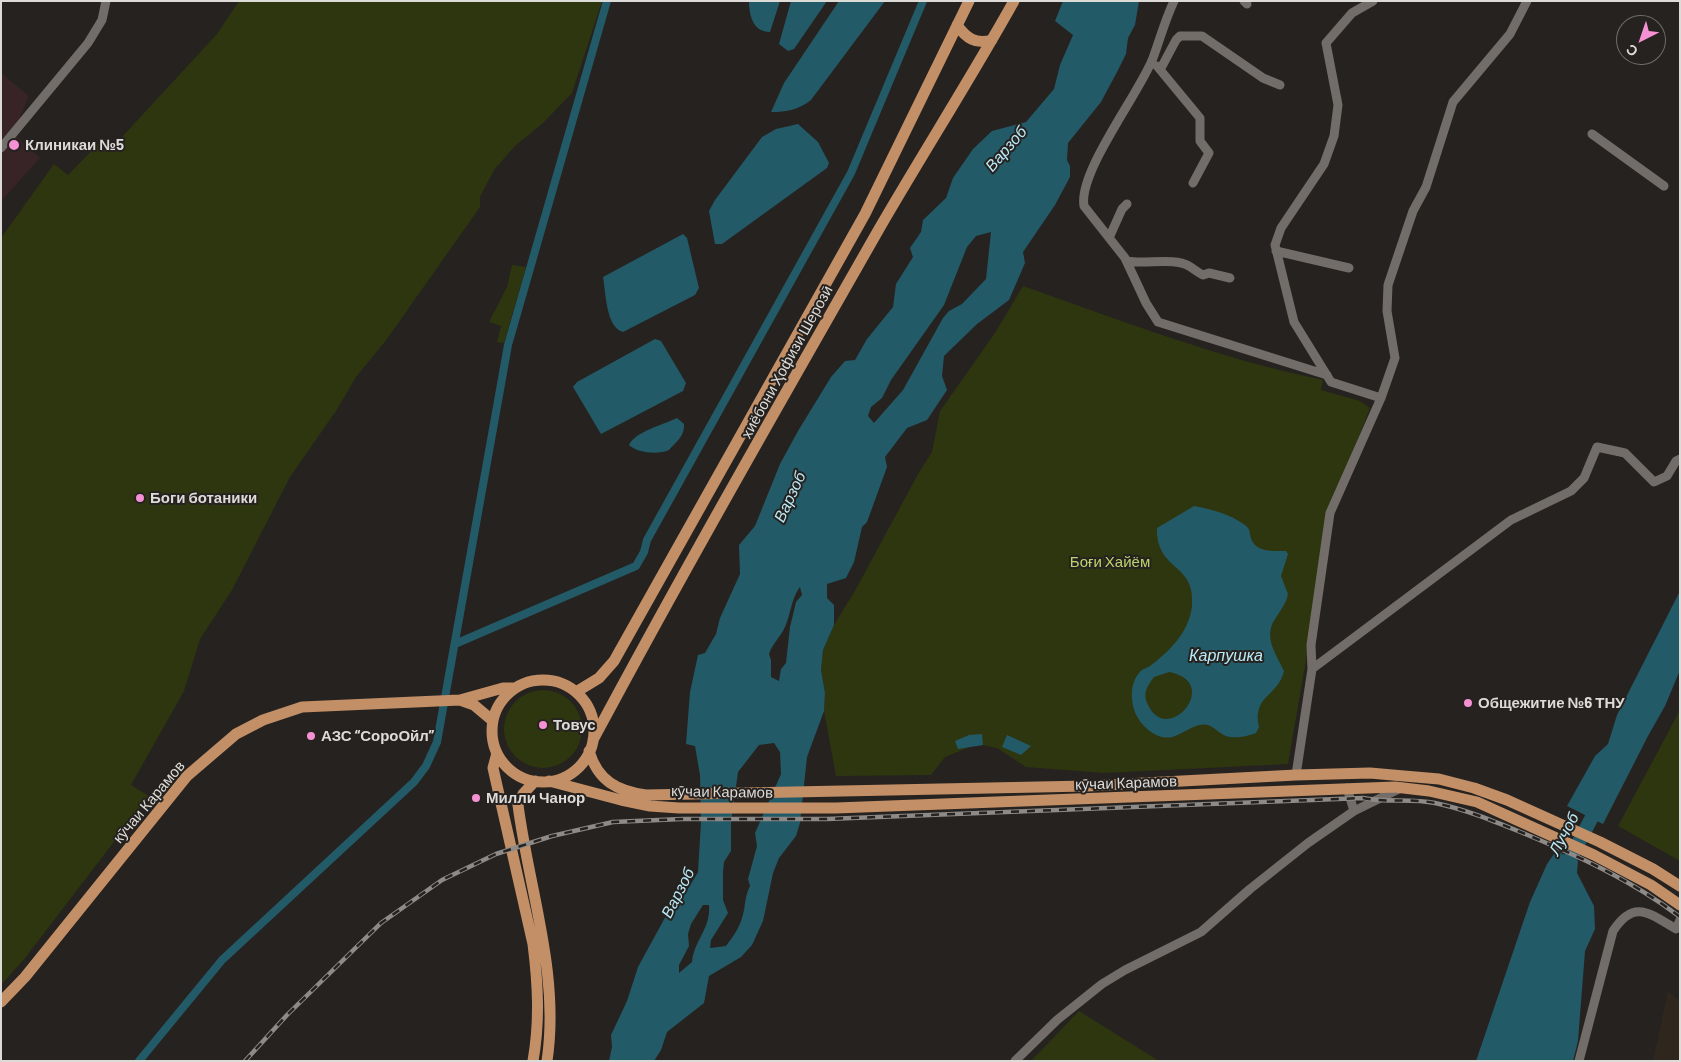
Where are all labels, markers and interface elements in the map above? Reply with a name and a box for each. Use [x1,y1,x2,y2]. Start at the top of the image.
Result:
north arrow [1616,15,1666,65]
text: С [1622,41,1641,61]
water label: Варзоб [981,123,1031,175]
place label: Клиникаи №5 [25,136,124,154]
marker: Клиникаи №5 [7,138,21,152]
street label: хиёбони Ҳофизи Шерозӣ [737,282,837,442]
water label: Варзоб [770,469,810,525]
place label: Боги ботаники [150,489,257,507]
marker: Боги ботаники [134,492,146,504]
park label: Боғи Хайём [1070,553,1150,571]
water label: Карпушка [1189,646,1263,666]
place label: Общежитие №6 ТНУ [1478,694,1625,712]
marker: Общежитие №6 ТНУ [1462,697,1474,709]
place label: Товус [553,716,596,734]
marker: Товус [537,719,549,731]
place label: АЗС “СороОйл” [321,727,434,745]
marker: АЗС “СороОйл” [305,730,317,742]
street label: кӯчаи Карамов [109,757,189,847]
street label: кӯчаи Карамов [1075,772,1177,794]
street label: кӯчаи Карамов [671,782,773,802]
place label: Милли Чанор [486,789,585,807]
marker: Милли Чанор [470,792,482,804]
water label: Лучоб [1545,810,1583,858]
water label: Варзоб [657,865,699,921]

